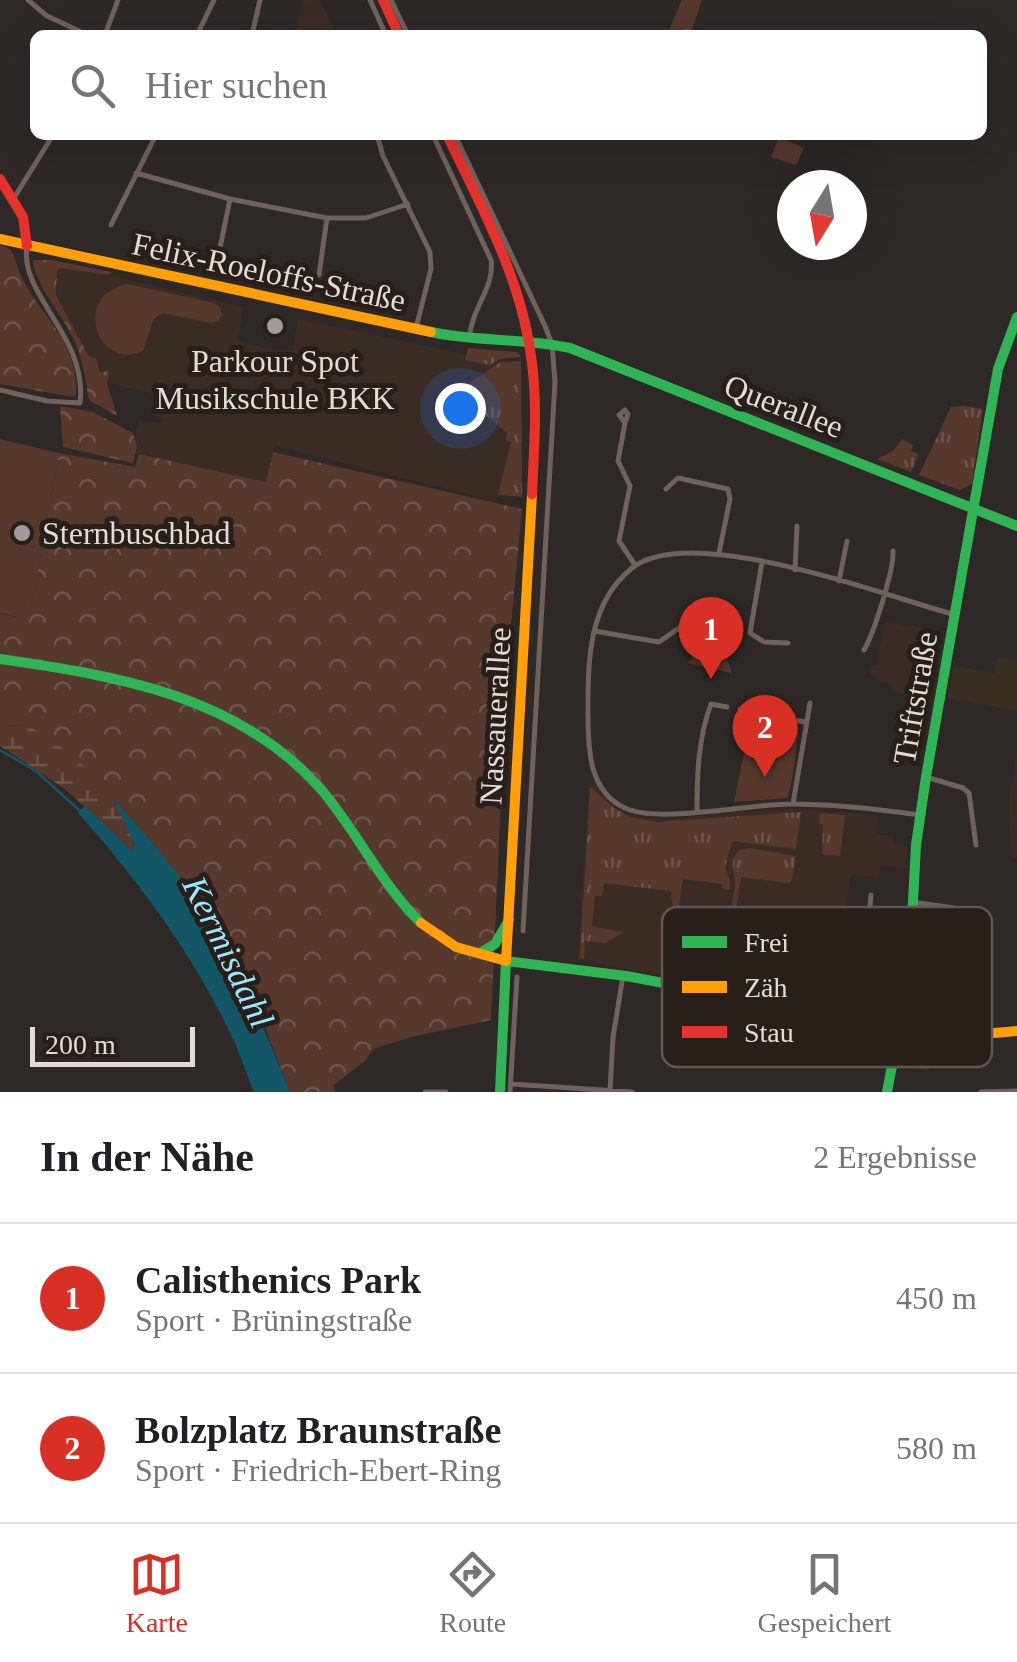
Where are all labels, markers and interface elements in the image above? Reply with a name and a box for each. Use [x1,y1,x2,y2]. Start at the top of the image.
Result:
search box [30,30,987,140]
icon: search [65,58,120,113]
text: Hier suchen [145,64,328,106]
north arrow [777,170,867,260]
street label: Felix-Roeloffs-Straße [129,225,409,319]
marker: Parkour Spot Musikschule BKK [264,315,286,337]
place label: Parkour Spot Musikschule BKK [155,343,395,416]
street label: Querallee [719,367,849,445]
your location [435,383,486,434]
place label: Sternbuschbad [42,515,230,551]
marker: Sternbuschbad [11,522,33,544]
pin: 1 [678,596,744,679]
street label: Nassauerallee [472,626,518,806]
street label: Triftstraße [886,629,944,767]
pin: 2 [732,694,798,777]
water label: Kermisdahl [174,869,281,1034]
legend [662,907,992,1067]
text: Frei [744,927,789,958]
text: Zäh [744,972,788,1003]
text: Stau [744,1017,794,1048]
scale bar [30,1022,195,1066]
text: 200 m [45,1029,116,1060]
text: In der Nähe [40,1134,254,1180]
text: 2 Ergebnisse [813,1139,977,1175]
text: Calisthenics Park [135,1259,421,1301]
text: 1 [65,1280,81,1316]
text: 450 m [896,1280,977,1316]
text: Sport · Brüningstraße [135,1302,412,1338]
text: Bolzplatz Braunstraße [135,1409,501,1451]
text: 2 [65,1430,81,1466]
text: 580 m [896,1430,977,1466]
text: Sport · Friedrich-Ebert-Ring [135,1452,501,1488]
tab: Karte [126,1547,188,1639]
tab: Route [439,1547,506,1639]
tab: Gespeichert [758,1547,891,1639]

